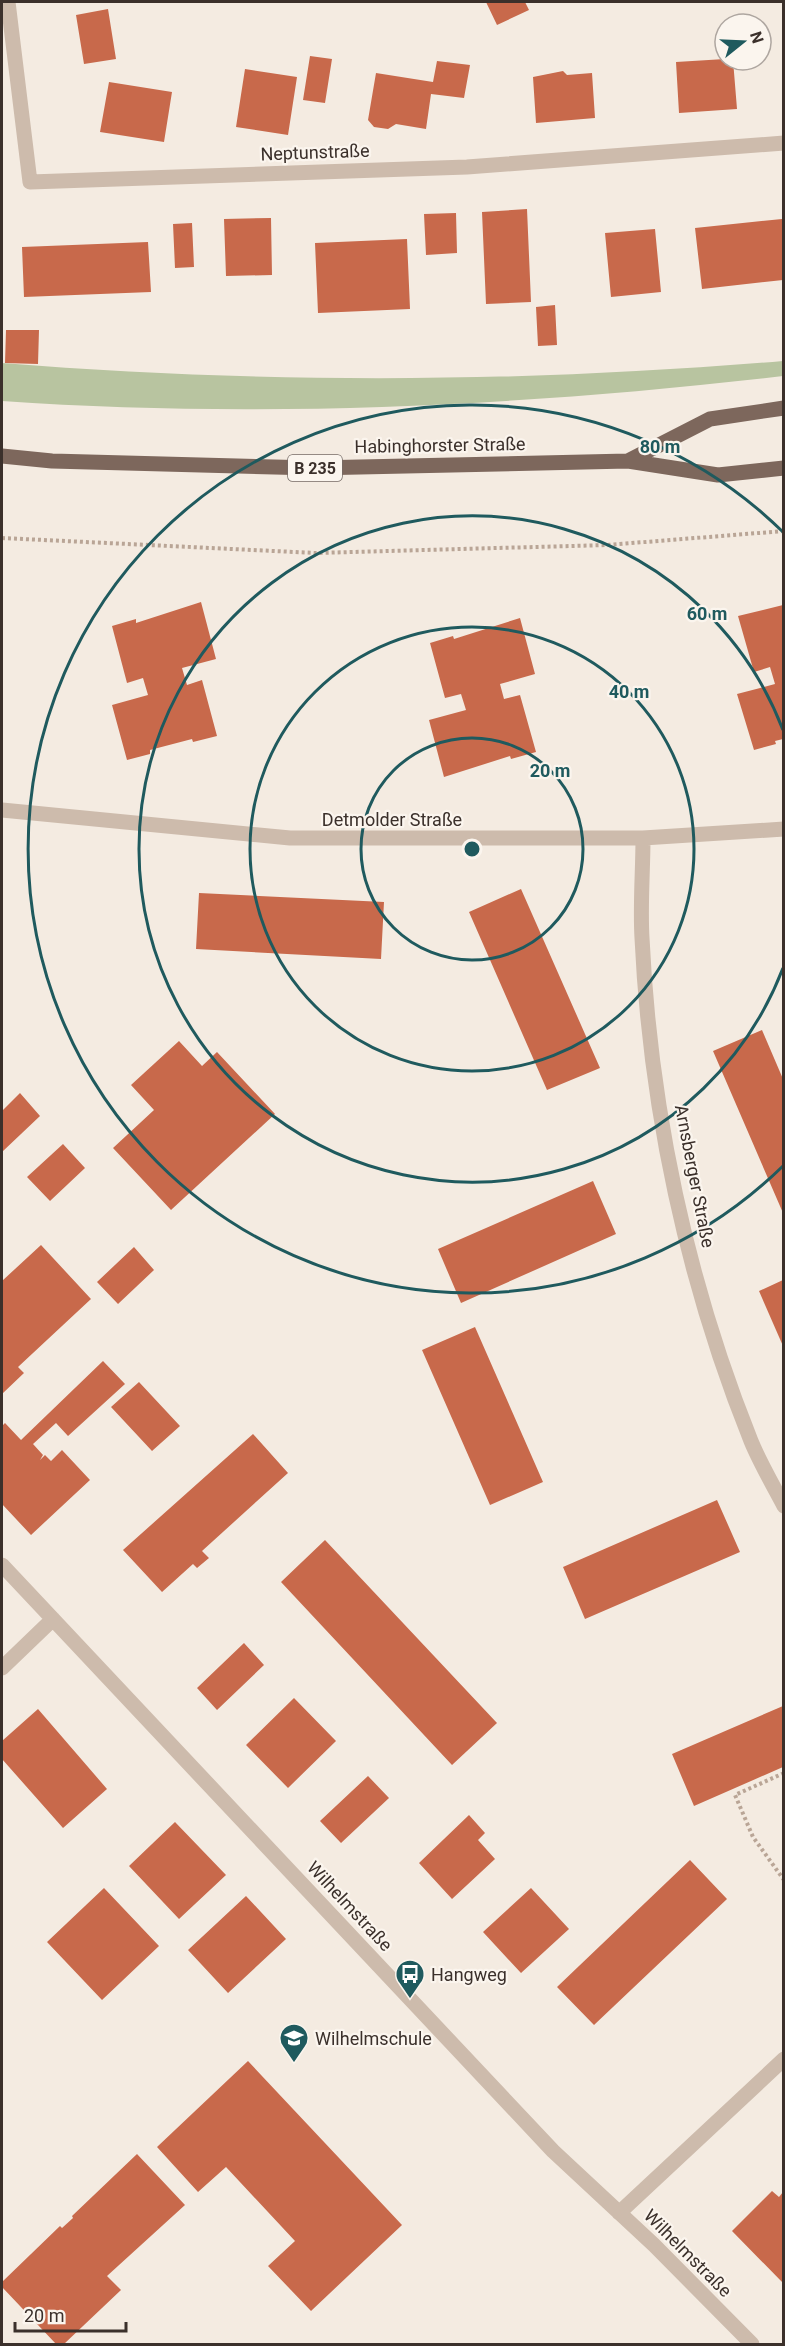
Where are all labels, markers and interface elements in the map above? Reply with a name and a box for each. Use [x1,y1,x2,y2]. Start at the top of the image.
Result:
north arrow [713,12,773,72]
text: N [746,29,768,46]
street label: Neptunstraße [260,140,370,164]
street label: Habinghorster Straße [354,433,526,457]
text: 80 m [640,436,680,457]
road number: B 235 [288,455,342,481]
text: 60 m [687,603,727,624]
text: 40 m [609,681,649,702]
text: 20 m [530,760,570,781]
street label: Detmolder Straße [322,809,462,830]
centre of rings [462,839,482,859]
street label: Arnsberger Straße [671,1103,719,1249]
street label: Wilhelmstraße [303,1857,397,1955]
bus stop icon: Hangweg [394,1958,426,2000]
place label: Hangweg [431,1964,507,1985]
school or university icon: Wilhelmschule [278,2022,310,2064]
place label: Wilhelmschule [315,2028,432,2049]
street label: Wilhelmstraße [640,2205,736,2301]
scale bar [15,2295,126,2333]
text: 20 m [24,2305,64,2326]

